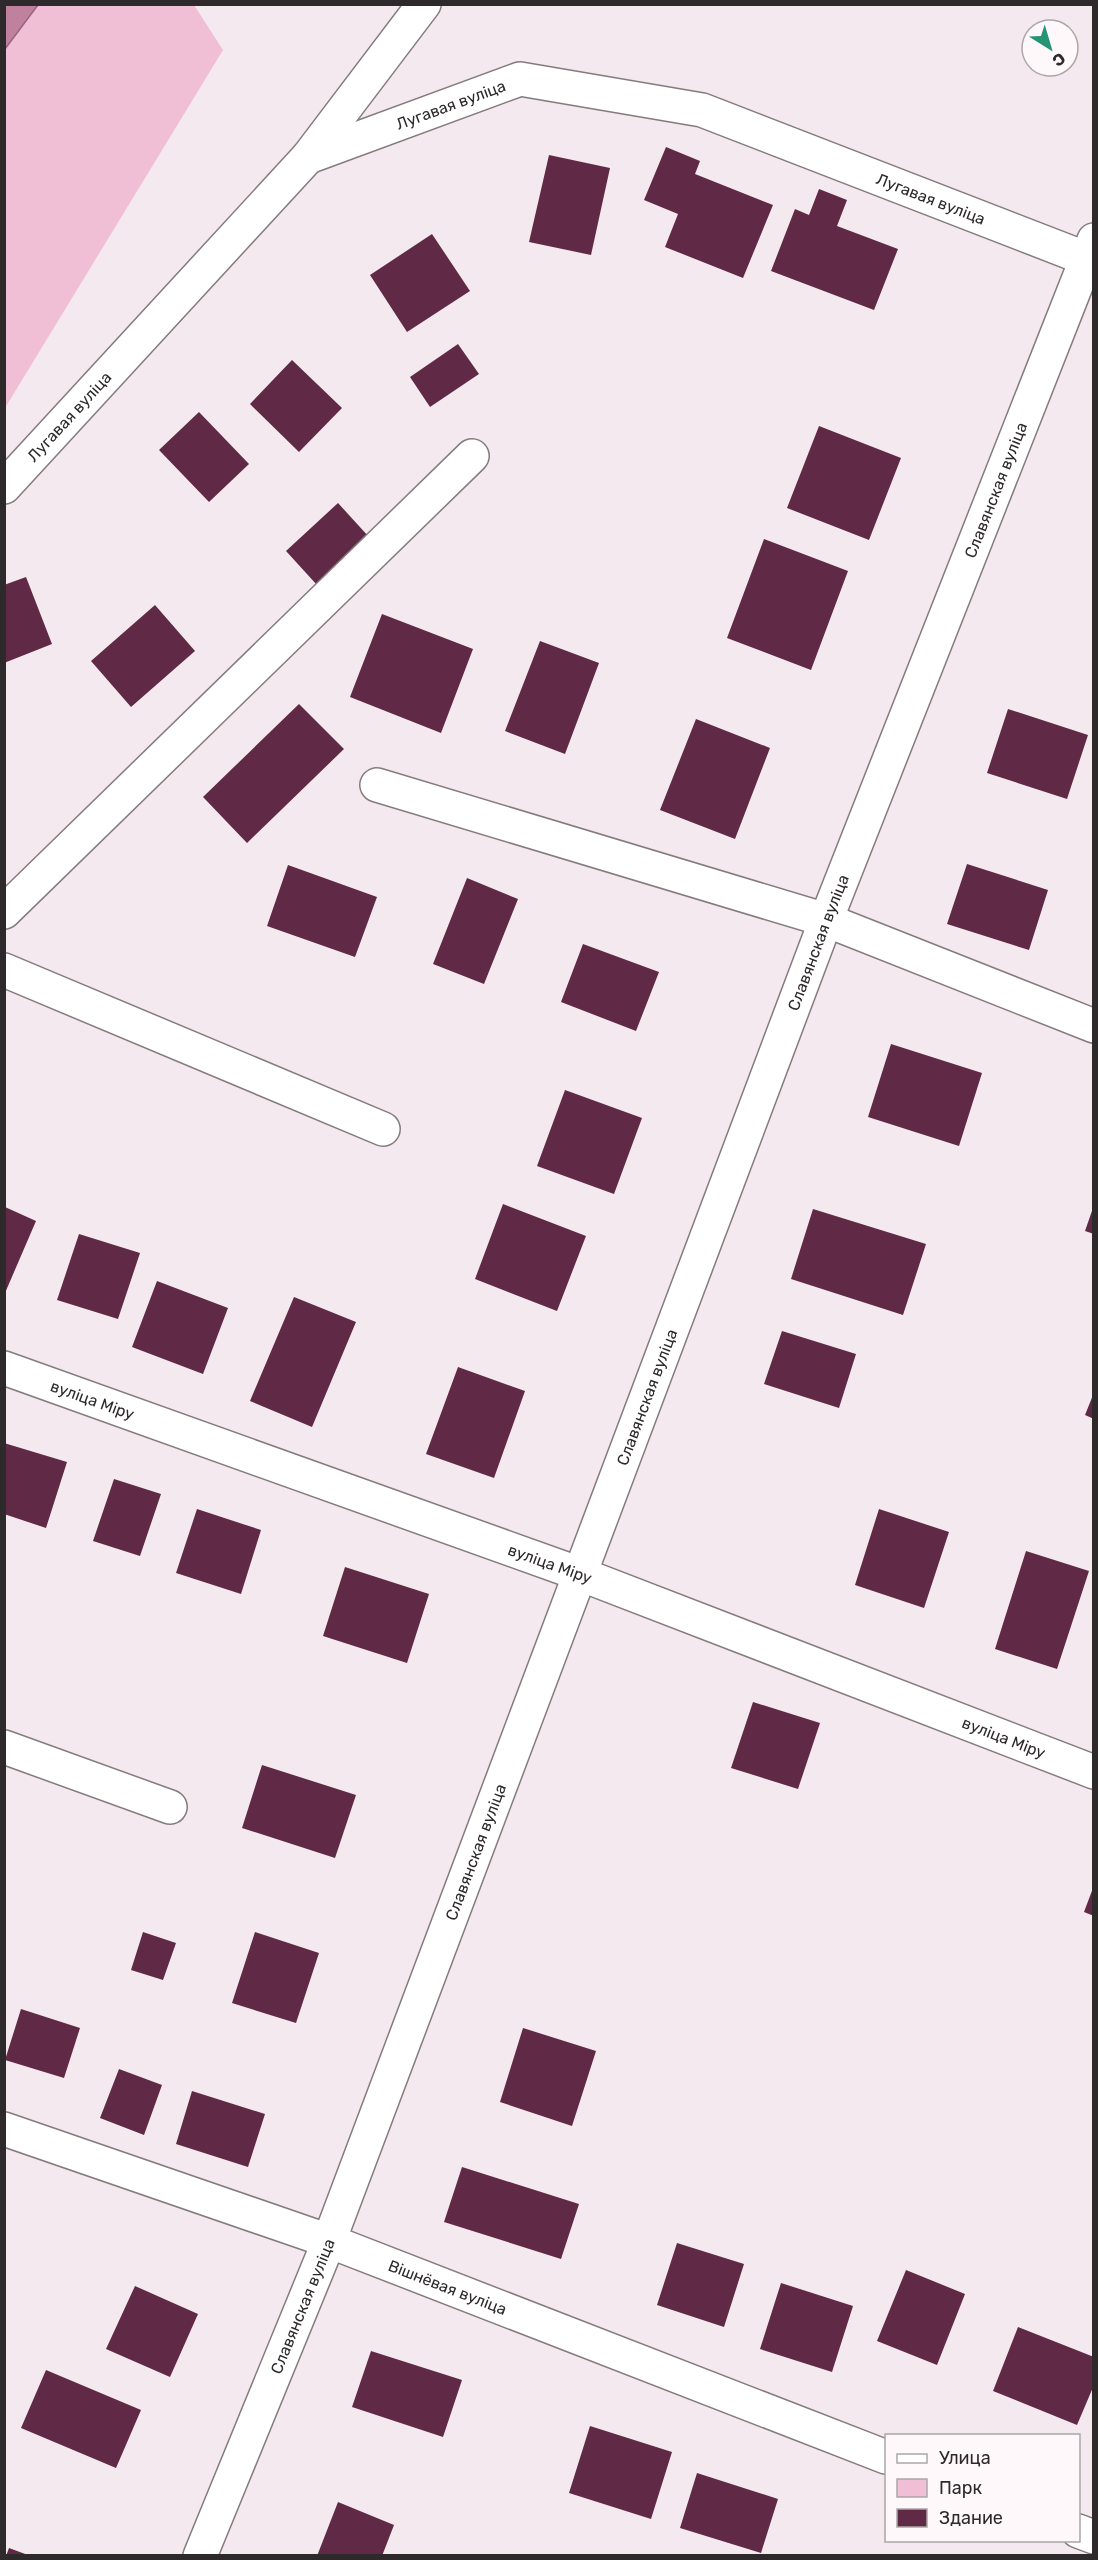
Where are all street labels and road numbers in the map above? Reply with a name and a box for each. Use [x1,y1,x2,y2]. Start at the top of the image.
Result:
street label: Лугавая вуліца [393,76,508,134]
street label: Лугавая вуліца [874,169,988,229]
street label: Лугавая вуліца [23,368,116,466]
street label: Славянская вуліца [961,420,1031,561]
street label: Славянская вуліца [784,872,853,1013]
street label: Славянская вуліца [613,1326,681,1468]
street label: вуліца Міру [48,1376,137,1424]
street label: вуліца Міру [505,1540,595,1588]
street label: вуліца Міру [959,1713,1048,1762]
street label: Славянская вуліца [442,1781,510,1923]
street label: Славянская вуліца [267,2236,339,2377]
street label: Вішнёвая вуліца [385,2256,509,2319]

